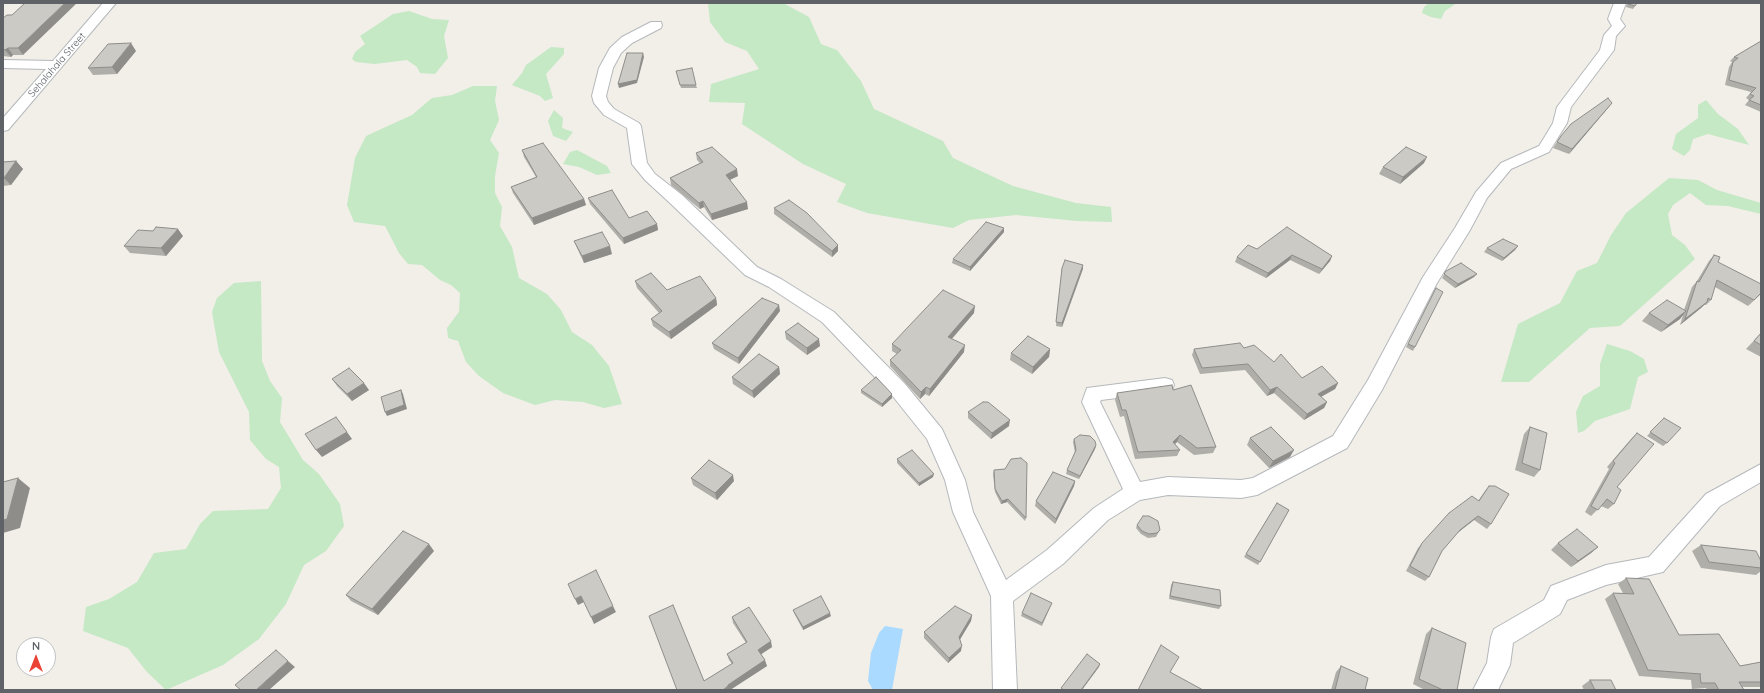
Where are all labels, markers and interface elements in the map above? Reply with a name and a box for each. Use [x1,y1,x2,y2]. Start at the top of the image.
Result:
street label: Sehalahala Street [26,30,88,100]
north arrow [16,637,56,677]
text: N [32,639,40,653]

